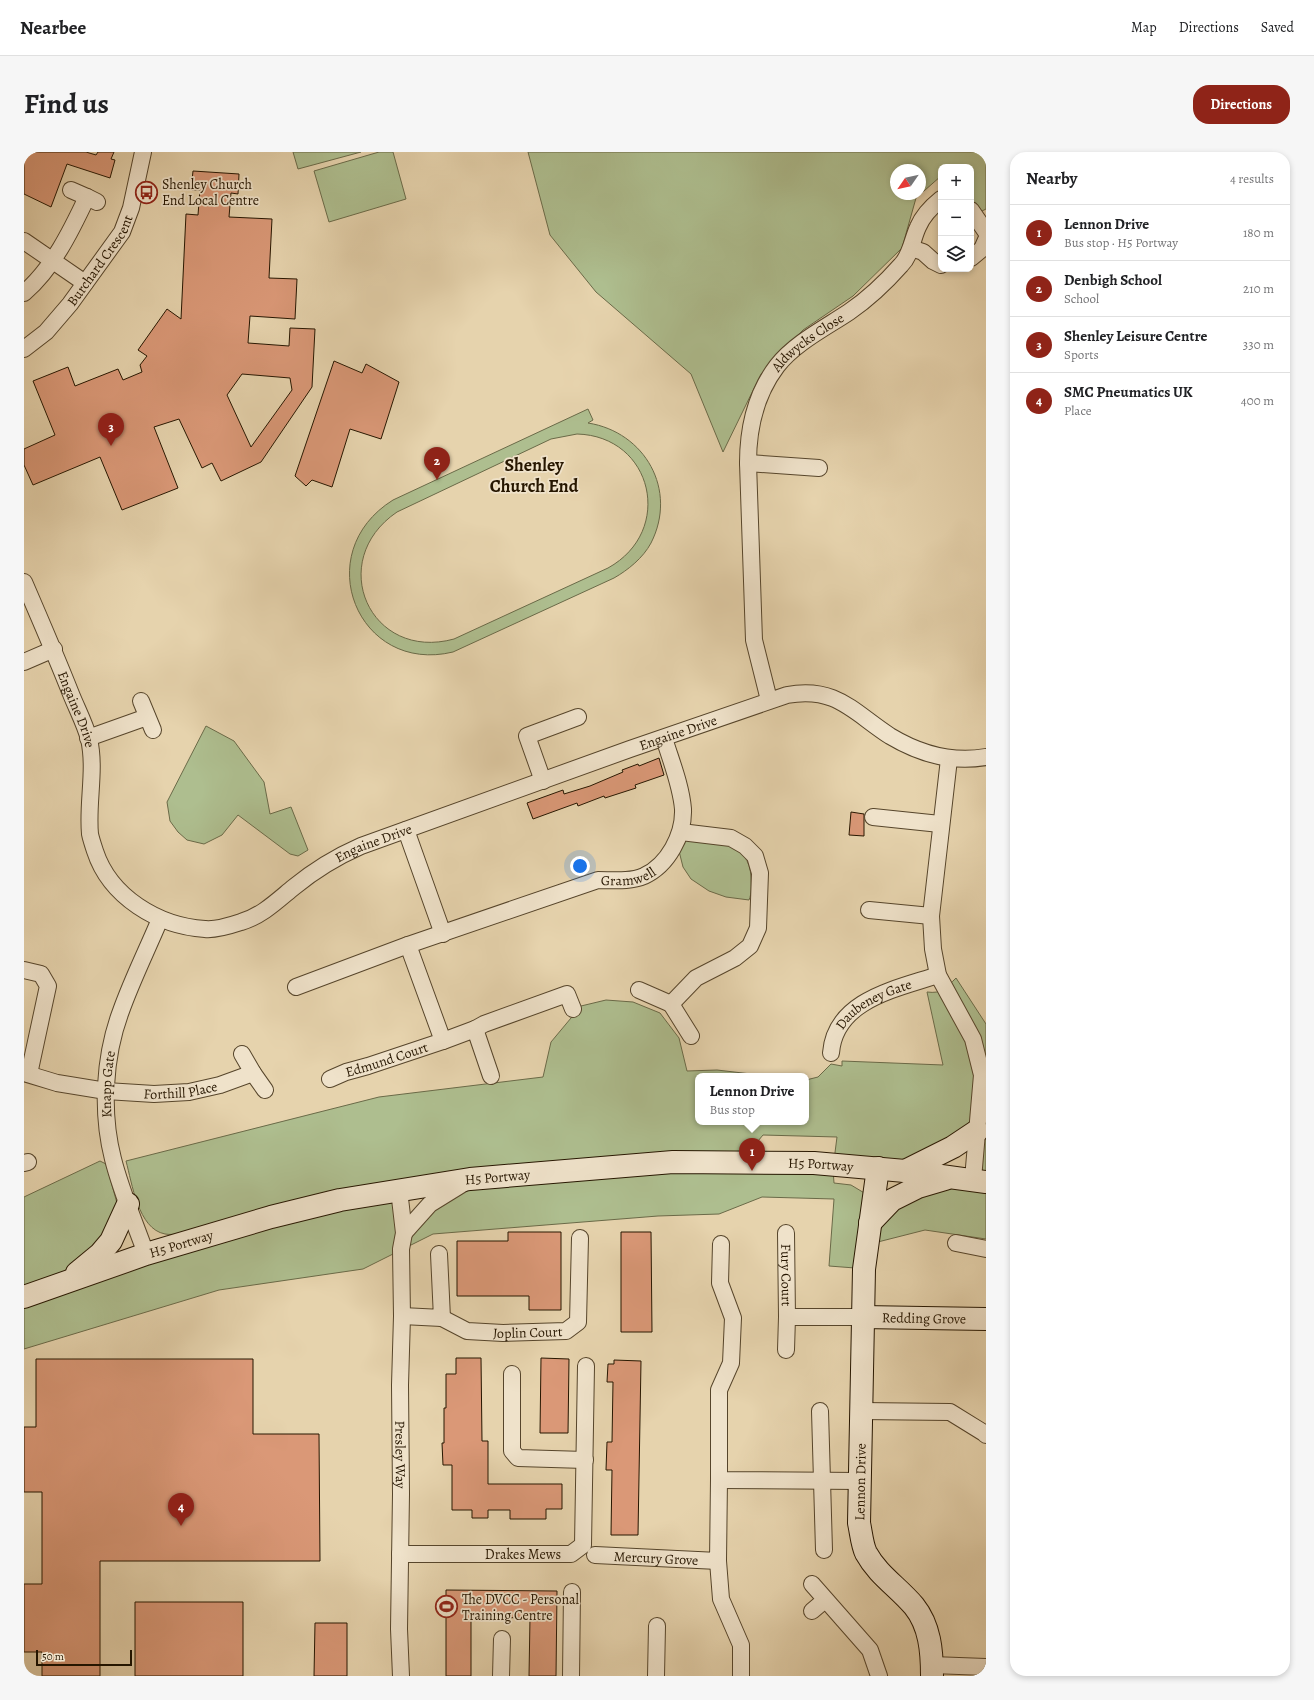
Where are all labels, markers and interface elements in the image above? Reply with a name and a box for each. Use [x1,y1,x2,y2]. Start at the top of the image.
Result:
text: Nearbee [20,15,86,41]
text: Map [1131,18,1157,37]
text: Directions [1179,18,1239,37]
text: Saved [1261,18,1294,37]
text: Find us [24,85,109,123]
button: Directions [1193,85,1290,124]
north arrow [890,164,926,200]
map controls [938,164,974,272]
button: + [938,164,974,200]
text: Nearby [1026,167,1077,190]
text: 4 results [1230,170,1274,187]
place label: Shenley Church End Local Centre [162,175,259,210]
bus stop icon: Shenley Church End Local Centre [134,179,160,205]
button: − [938,200,974,236]
street label: Burchard Crescent [63,212,138,310]
text: Lennon Drive [1064,214,1149,234]
text: 1 [1037,224,1041,241]
text: 180 m [1243,224,1274,241]
text: Bus stop · H5 Portway [1064,234,1178,251]
button: layers [938,236,974,272]
text: Denbigh School [1064,270,1162,290]
text: 2 [1036,280,1042,297]
text: 210 m [1243,280,1274,297]
text: School [1064,290,1099,307]
street label: Aldwycks Close [766,309,848,377]
text: Shenley Leisure Centre [1064,326,1207,346]
text: 3 [1036,336,1042,353]
text: 330 m [1243,336,1274,353]
text: Sports [1064,346,1099,363]
text: SMC Pneumatics UK [1064,382,1193,402]
text: 4 [1036,392,1042,409]
text: 400 m [1241,392,1274,409]
text: Place [1064,402,1092,419]
pin: 3 [98,413,124,446]
pin: 2 [424,447,450,480]
district label: Shenley Church End [490,453,579,498]
street label: Engaine Drive [53,668,99,749]
street label: Engaine Drive [637,711,720,755]
street label: Engaine Drive [332,819,414,867]
your location [570,856,590,876]
street label: Gramwell [601,862,660,890]
street label: Daubeney Gate [831,975,914,1033]
street label: Edmund Court [343,1038,431,1082]
street label: Knapp Gate [97,1049,120,1118]
popup [695,1073,809,1125]
street label: Forthill Place [143,1077,219,1104]
text: Lennon Drive [709,1081,795,1101]
text: Bus stop [709,1101,755,1118]
pin: 1 [739,1138,765,1171]
street label: H5 Portway [788,1154,855,1176]
street label: H5 Portway [464,1165,532,1189]
street label: H5 Portway [147,1225,216,1263]
street label: Fury Court [776,1244,796,1307]
street label: Redding Grove [882,1308,966,1329]
street label: Joplin Court [493,1322,563,1343]
street label: Presley Way [390,1420,410,1489]
street label: Lennon Drive [850,1443,871,1521]
pin: 4 [168,1493,194,1526]
street label: Drakes Mews [485,1545,561,1564]
street label: Mercury Grove [613,1547,699,1570]
place label: The DVCC - Personal Training Centre [462,1590,580,1625]
sports icon: The DVCC - Personal Training Centre [433,1594,459,1620]
scale bar [36,1648,132,1667]
text: 50 m [42,1649,64,1664]

